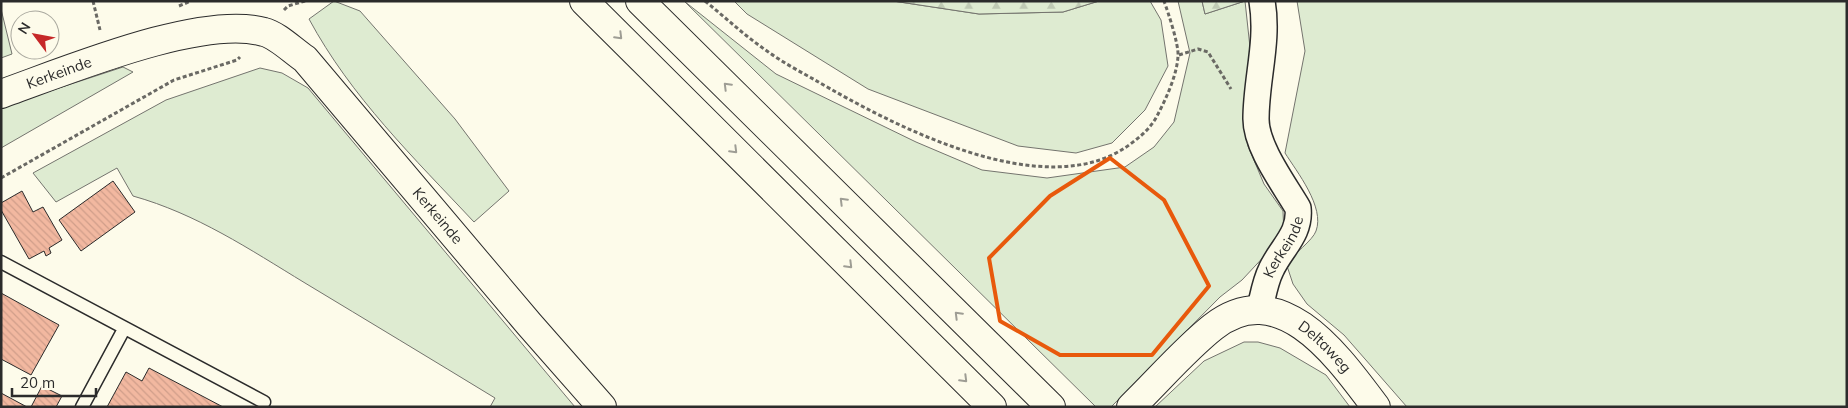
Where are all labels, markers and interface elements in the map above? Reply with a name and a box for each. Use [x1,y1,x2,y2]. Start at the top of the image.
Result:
north arrow [10,10,60,60]
text: N [14,19,34,37]
one-way arrow [613,30,622,39]
street label: Kerkeinde [24,52,94,93]
one-way arrow [724,83,733,92]
one-way arrow [728,144,737,153]
street label: Kerkeinde [409,183,467,248]
one-way arrow [840,198,849,207]
street label: Kerkeinde [1259,215,1307,281]
one-way arrow [843,259,852,268]
one-way arrow [955,312,964,321]
street label: Deltaweg [1295,316,1356,377]
scale bar [12,366,96,398]
text: 20 m [20,373,55,392]
one-way arrow [959,374,968,383]

